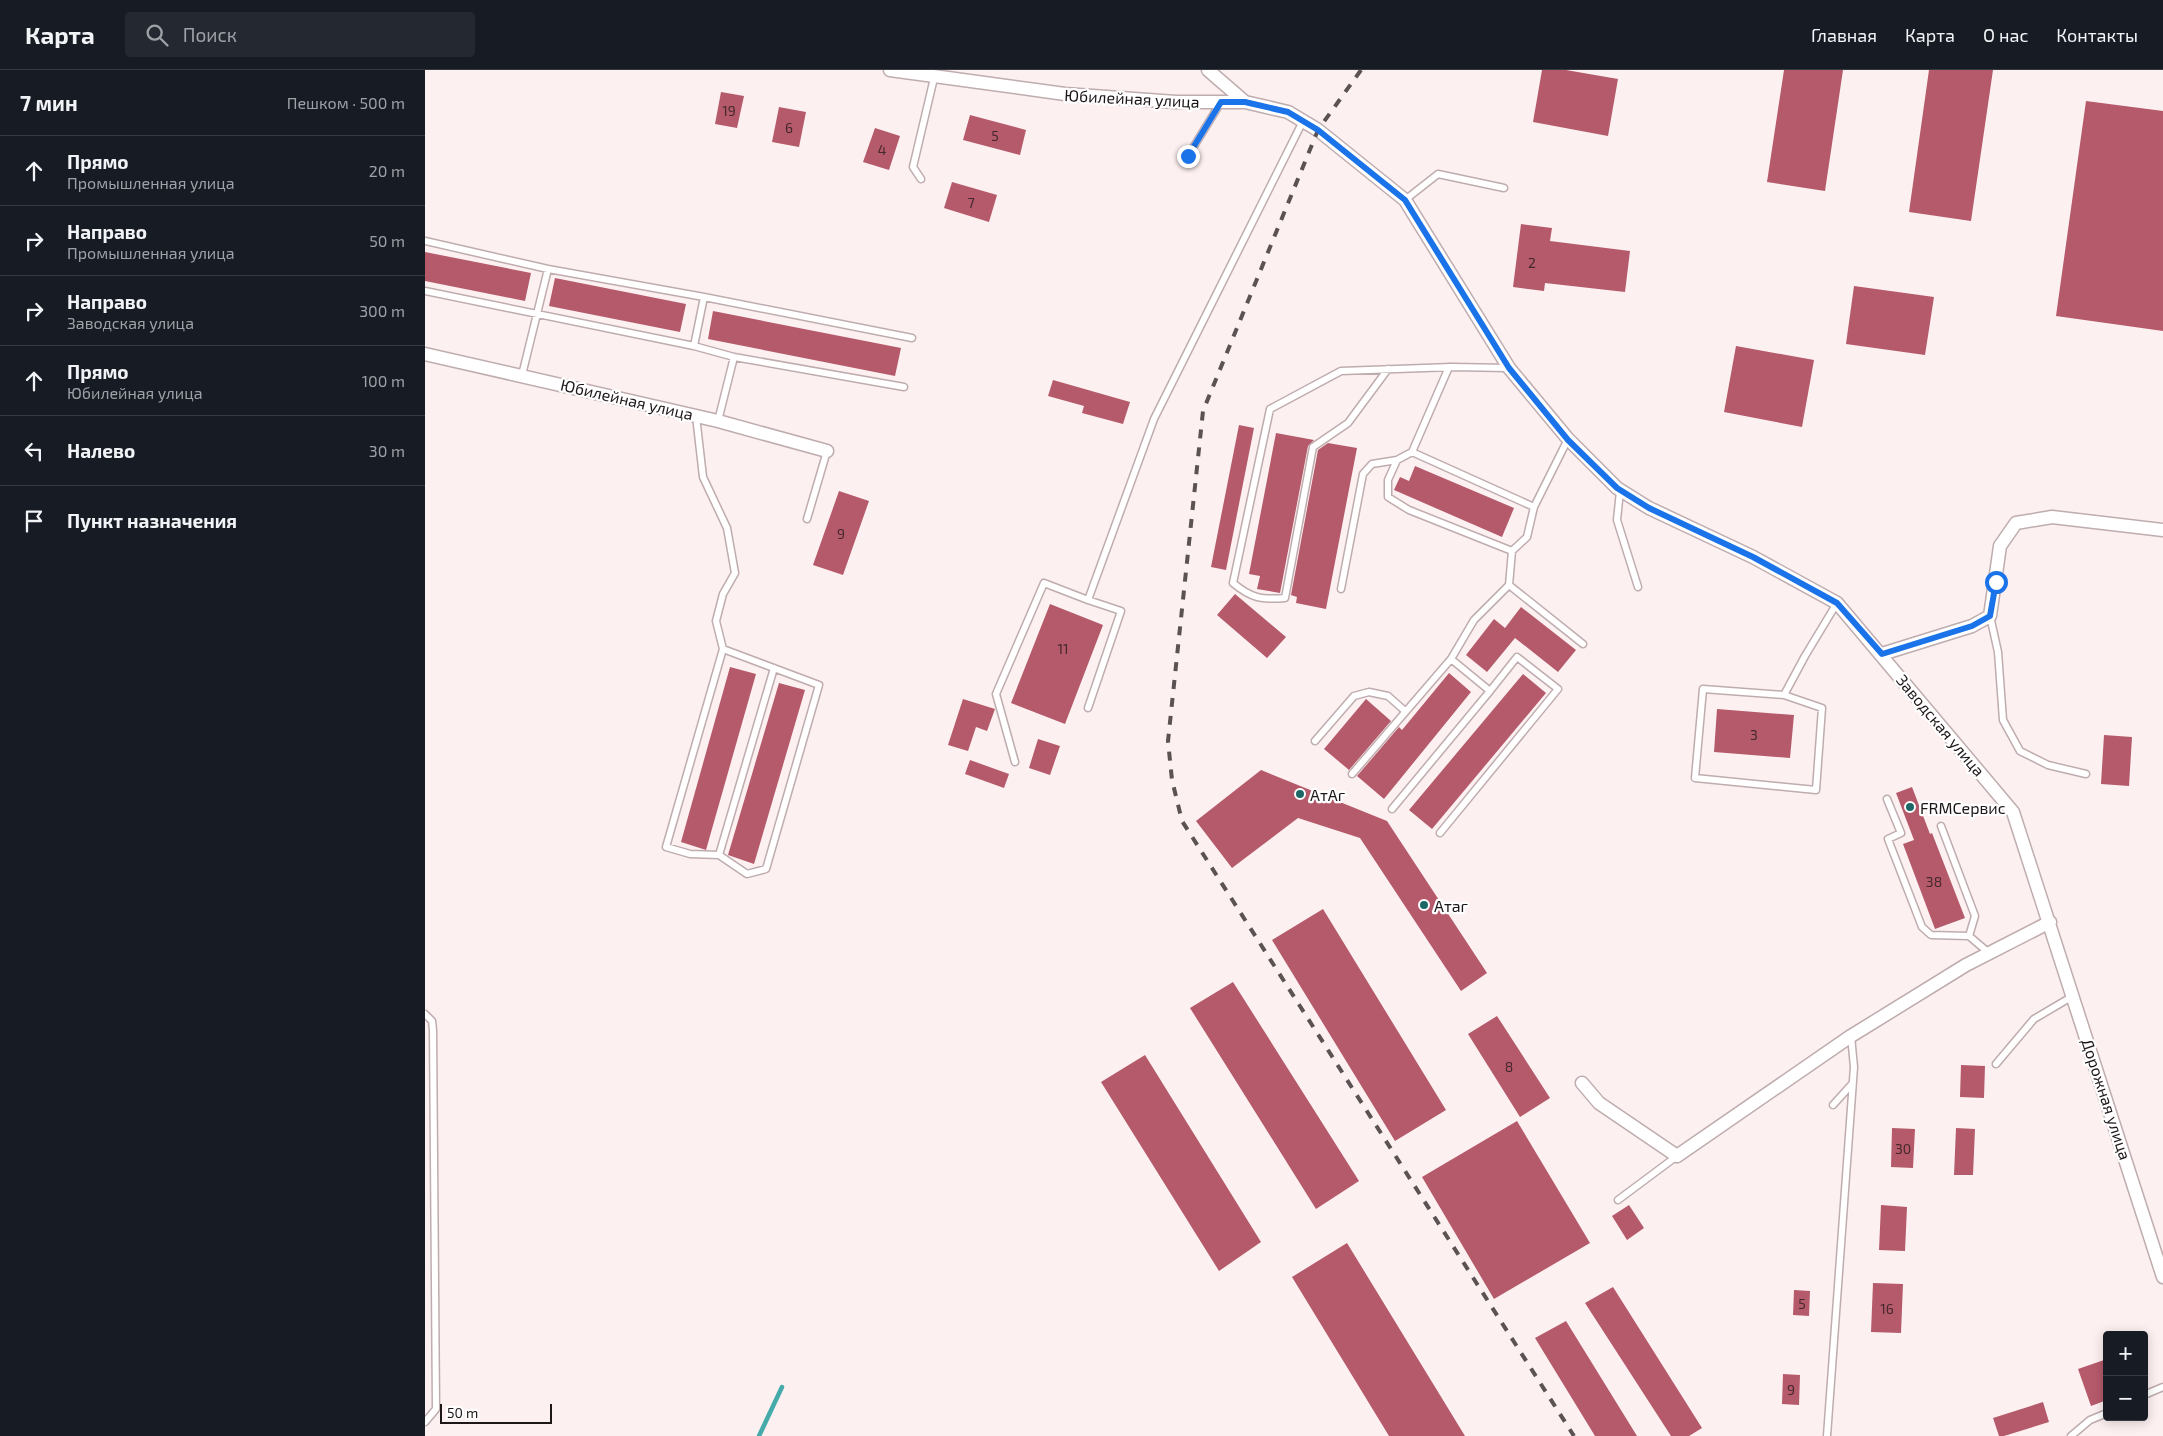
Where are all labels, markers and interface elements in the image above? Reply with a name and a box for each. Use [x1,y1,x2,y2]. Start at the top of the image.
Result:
search box [125,12,475,57]
text: Карта [25,20,95,49]
icon: search [143,21,171,49]
text: Поиск [183,23,237,46]
text: Главная [1811,24,1877,46]
text: Карта [1905,24,1955,46]
text: О нас [1983,24,2028,46]
text: Контакты [2056,24,2138,46]
street label: Юбилейная улица [1064,85,1200,112]
text: 7 мин [20,90,78,115]
text: Пешком · 500 m [287,93,405,112]
house number: 19 [722,102,736,119]
house number: 6 [785,119,793,136]
house number: 5 [991,127,999,144]
house number: 4 [878,141,886,158]
route end [1177,145,1200,168]
text: Прямо [67,150,129,173]
icon: ahead [20,157,48,185]
text: 20 m [369,161,405,180]
text: Промышленная улица [67,173,235,192]
house number: 7 [967,194,975,211]
text: Направо [67,220,147,243]
icon: right [20,227,48,255]
text: 50 m [369,231,405,250]
text: Промышленная улица [67,243,235,262]
house number: 2 [1528,254,1536,271]
text: Направо [67,290,147,313]
icon: right [20,297,48,325]
text: 300 m [359,301,405,320]
text: Заводская улица [67,313,194,332]
text: Прямо [67,360,129,383]
icon: ahead [20,367,48,395]
text: 100 m [362,371,405,390]
street label: Юбилейная улица [559,374,695,424]
text: Юбилейная улица [67,383,203,402]
icon: left [20,437,48,465]
text: Налево [67,439,135,462]
text: 30 m [369,441,405,460]
icon: arrive [20,507,48,535]
text: Пункт назначения [67,509,237,532]
house number: 9 [837,525,845,542]
route start [1985,571,2008,594]
house number: 11 [1057,640,1069,657]
street label: Заводская улица [1892,670,1989,780]
house number: 3 [1750,726,1758,743]
place label: АтАг [1310,785,1346,804]
marker: АтАг [1294,788,1306,800]
place label: FRMСервис [1920,798,2006,817]
marker: FRMСервис [1904,801,1916,813]
house number: 38 [1926,873,1942,890]
place label: Атаг [1434,896,1469,915]
marker: Атаг [1418,899,1430,911]
street label: Дорожная улица [2077,1036,2136,1162]
house number: 8 [1505,1058,1513,1075]
house number: 30 [1895,1140,1911,1157]
house number: 5 [1798,1295,1806,1312]
house number: 16 [1880,1300,1894,1317]
map controls [2103,1331,2148,1421]
button: + [2103,1331,2148,1376]
button: − [2103,1376,2148,1421]
house number: 9 [1787,1381,1795,1398]
scale bar [440,1401,553,1424]
text: 50 m [447,1404,478,1421]

